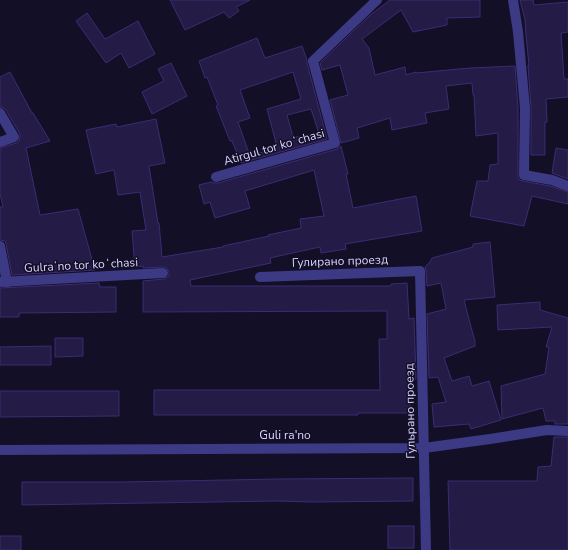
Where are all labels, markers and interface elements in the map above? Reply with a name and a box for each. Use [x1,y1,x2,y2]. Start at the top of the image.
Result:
street label: Atirgul tor koʻchasi [222,125,326,169]
street label: Гулирано проезд [292,251,388,271]
street label: Gulraʼno tor koʻchasi [24,254,138,276]
street label: Гульрано проезд [401,363,419,459]
street label: Guli ra'no [259,427,311,443]

